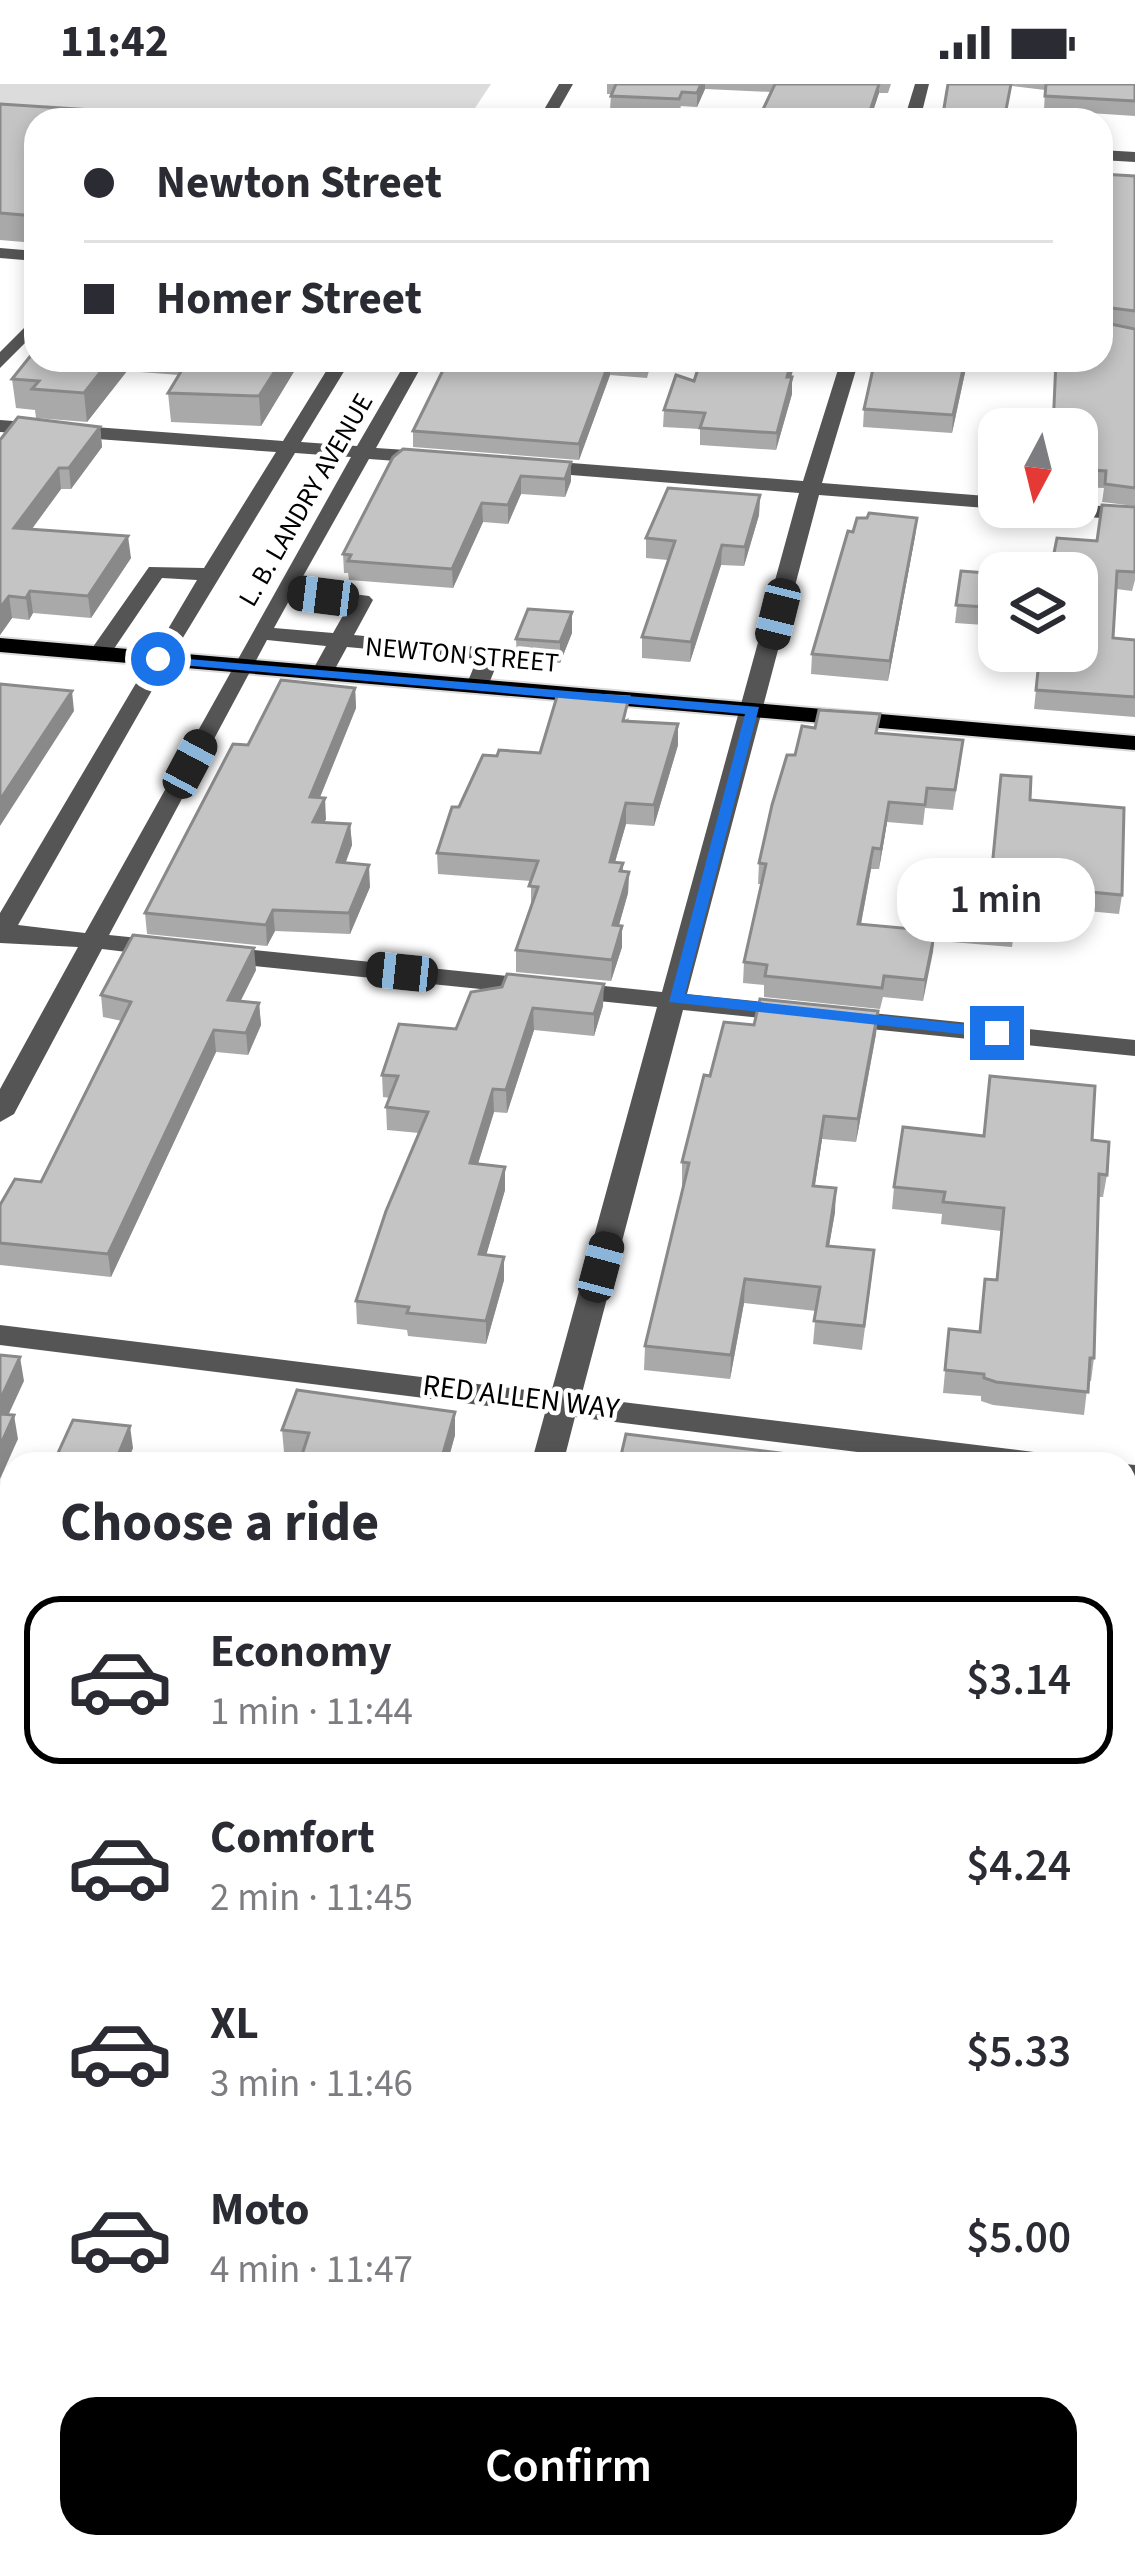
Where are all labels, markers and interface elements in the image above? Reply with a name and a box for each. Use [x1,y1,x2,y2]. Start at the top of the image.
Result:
text: 11:42 [60,10,169,74]
text: Newton Street [156,151,442,215]
text: Homer Street [156,267,422,331]
street label: L. B. LANDRY AVENUE [229,386,383,614]
north arrow [978,408,1098,528]
map controls [978,408,1098,672]
button: layers [978,552,1098,672]
car [285,574,361,618]
car [752,575,804,653]
street label: NEWTON STREET [364,627,560,683]
route start [131,632,185,686]
car [157,724,223,804]
callout: 1 min [898,859,1096,943]
text: 1 min [950,872,1042,928]
car [364,950,440,994]
route end [970,1006,1024,1060]
car [574,1228,628,1306]
street label: RED ALLEN WAY [420,1364,622,1430]
text: Choose a ride [60,1485,379,1562]
text: Economy [210,1620,392,1684]
icon: car [66,1626,174,1734]
text: $3.14 [966,1648,1071,1712]
text: 1 min · 11:44 [210,1684,413,1740]
text: Comfort [210,1806,375,1870]
icon: car [66,1812,174,1920]
text: $4.24 [966,1834,1071,1898]
text: 2 min · 11:45 [210,1870,413,1926]
text: XL [210,1992,259,2056]
icon: car [66,1998,174,2106]
text: $5.33 [966,2020,1071,2084]
text: 3 min · 11:46 [210,2056,413,2112]
text: Moto [210,2178,309,2242]
icon: car [66,2184,174,2292]
text: $5.00 [966,2206,1071,2270]
text: 4 min · 11:47 [210,2242,413,2298]
button: Confirm [60,2397,1077,2535]

